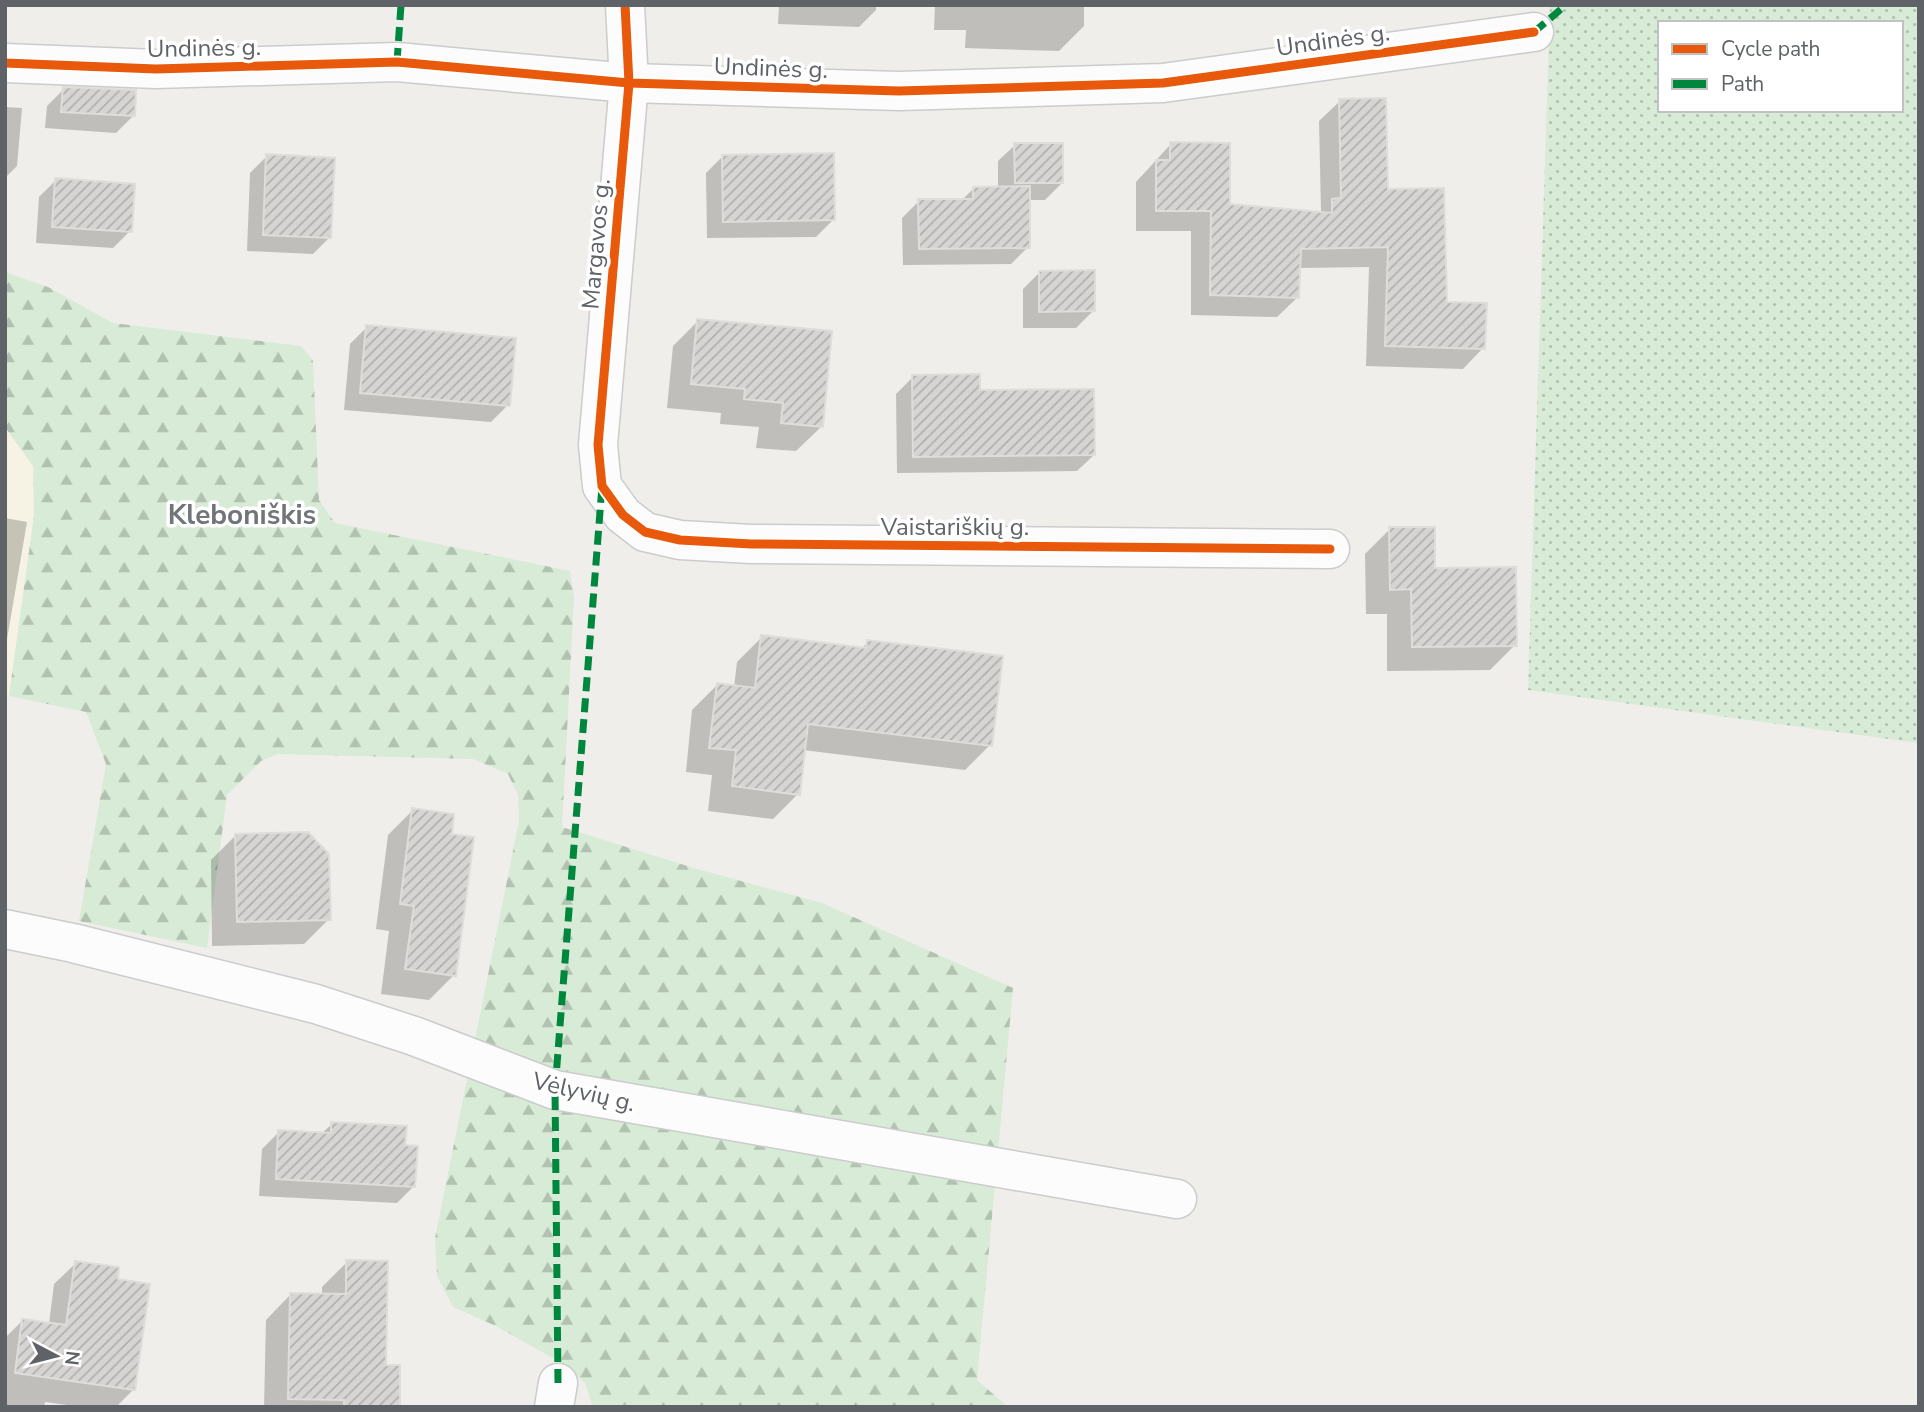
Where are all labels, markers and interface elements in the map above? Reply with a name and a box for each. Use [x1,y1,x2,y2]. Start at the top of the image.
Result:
street label: Undinės g. [1274,16,1392,64]
legend [1658,21,1903,112]
street label: Undinės g. [147,31,261,65]
text: Cycle path [1721,35,1820,63]
street label: Undinės g. [713,50,829,86]
text: Path [1721,70,1764,98]
street label: Margavos g. [574,177,618,311]
district label: Kleboniškis [168,496,316,534]
street label: Vaistariškių g. [880,511,1029,543]
street label: Vėlyvių g. [528,1064,639,1119]
north arrow [21,1321,91,1391]
text: N [58,1349,86,1367]

